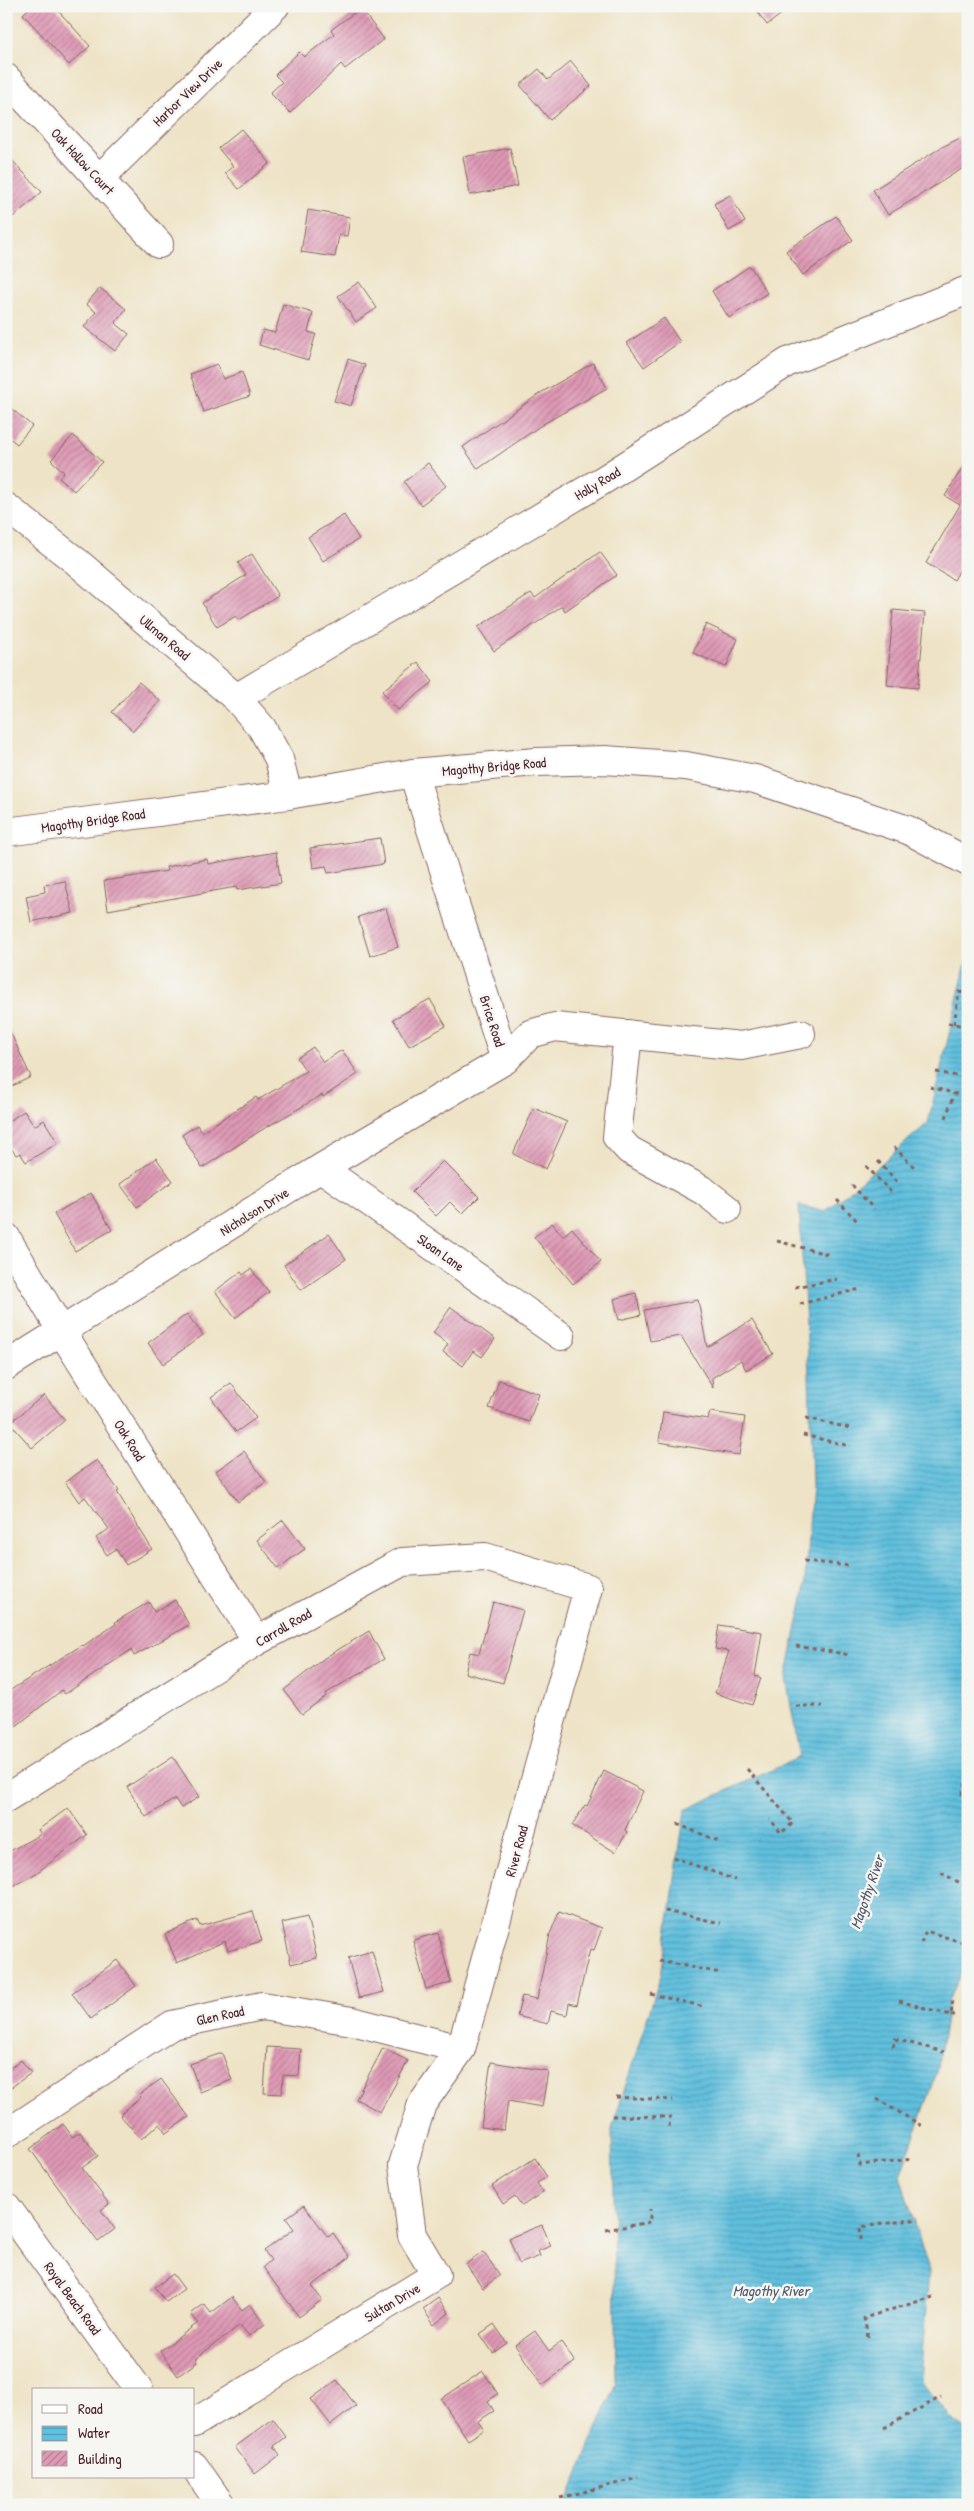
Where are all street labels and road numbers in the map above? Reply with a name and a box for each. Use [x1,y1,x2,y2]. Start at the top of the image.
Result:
street label: Harbor View Drive [148,54,226,130]
street label: Oak Hollow Court [47,123,119,199]
street label: Holly Road [571,462,624,505]
street label: Ullman Road [135,610,195,664]
street label: Magothy Bridge Road [441,752,548,781]
street label: Magothy Bridge Road [40,803,147,838]
street label: Brice Road [476,993,510,1050]
street label: Nicholson Drive [216,1182,293,1240]
street label: Sloan Lane [414,1229,469,1275]
street label: Oak Road [110,1416,150,1465]
street label: Carroll Road [251,1603,315,1651]
street label: River Road [500,1823,532,1879]
street label: Glen Road [194,2001,246,2029]
street label: Royal Beach Road [39,2258,106,2339]
street label: Sultan Drive [361,2278,424,2326]

